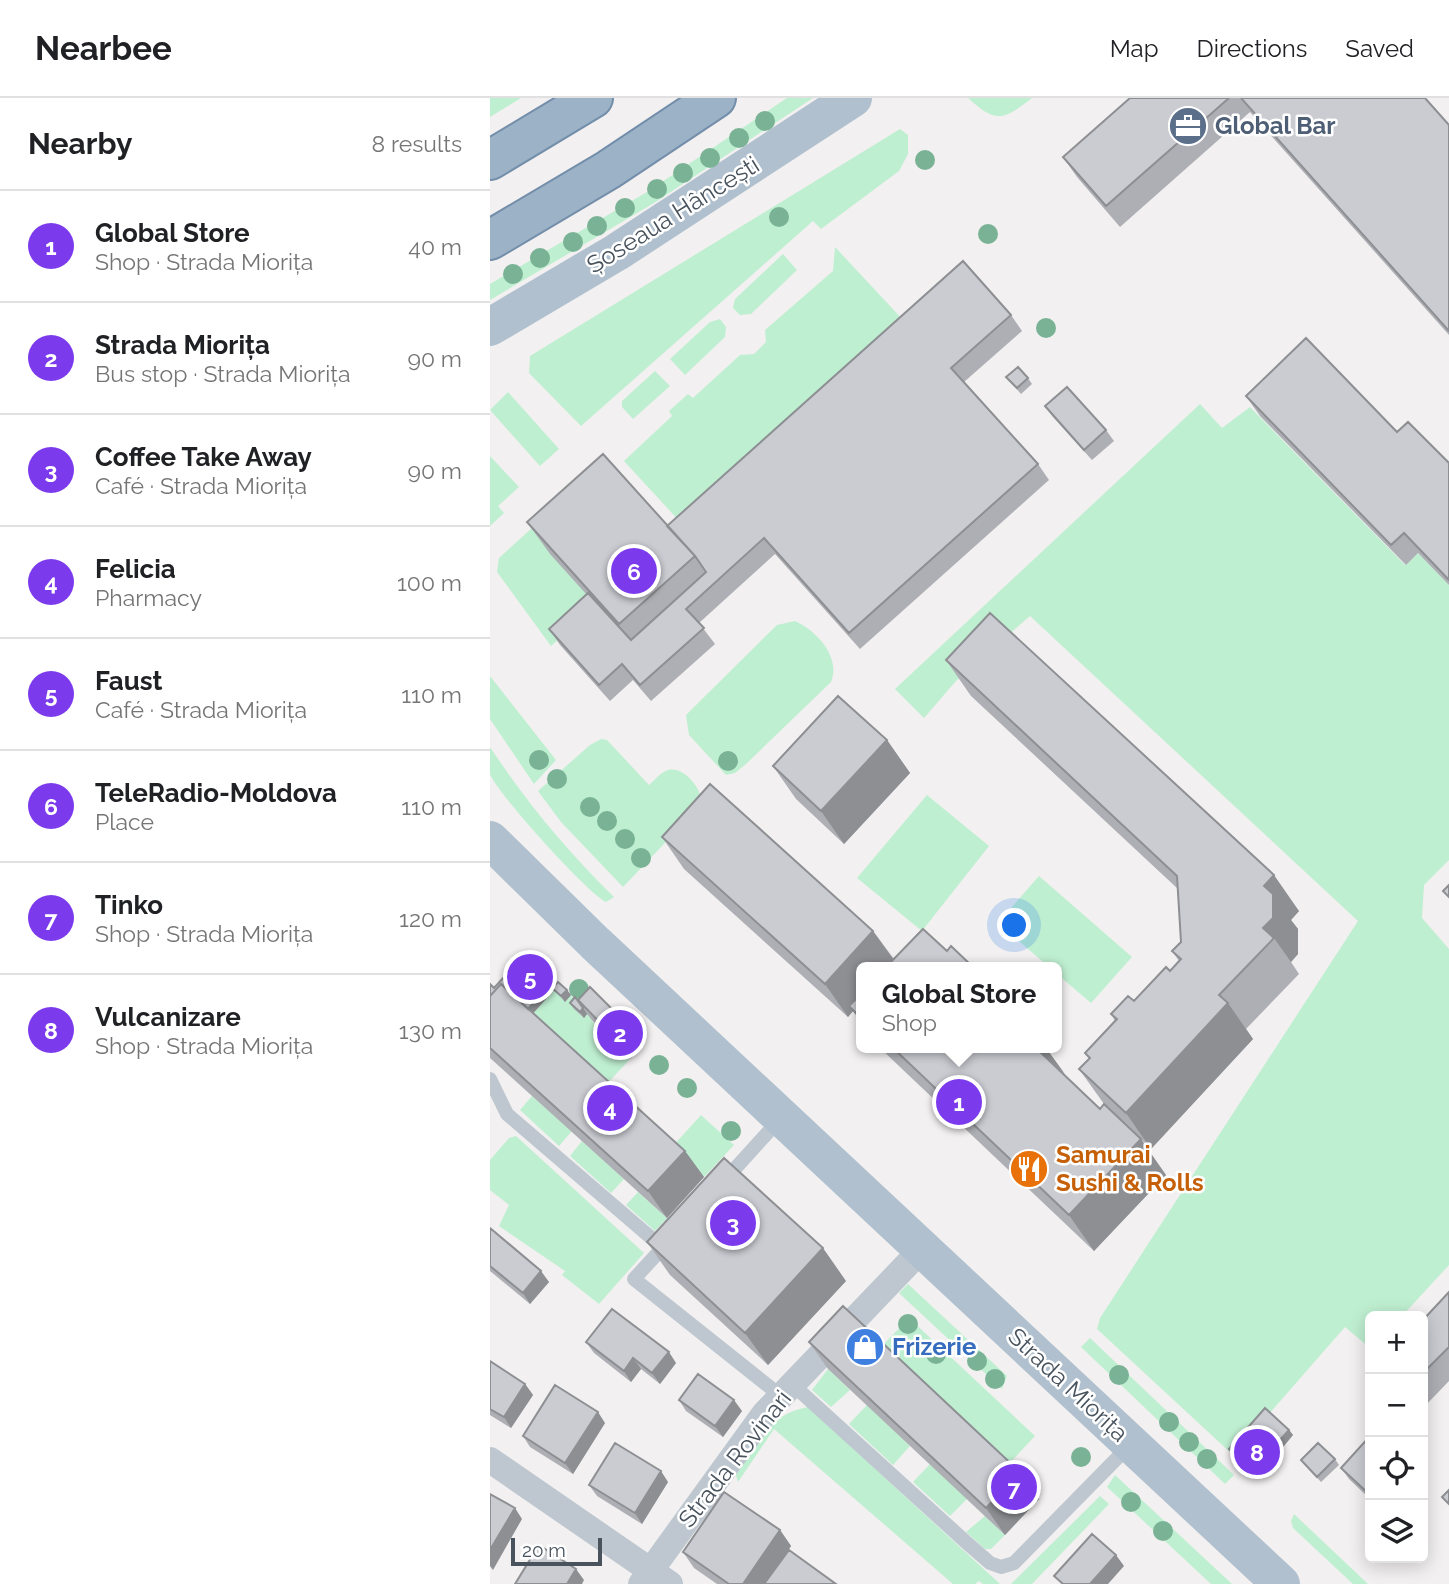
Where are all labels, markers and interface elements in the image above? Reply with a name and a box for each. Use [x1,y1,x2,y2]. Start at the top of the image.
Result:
text: Nearbee [35,29,172,68]
text: Map [1110,34,1159,63]
text: Directions [1197,34,1307,63]
text: Saved [1345,34,1414,63]
office icon: Global Bar [1167,105,1209,147]
place label: Global Bar [1215,111,1336,140]
text: Nearby [28,126,132,161]
text: 8 results [371,130,462,157]
street label: Șoseaua Hâncești [581,150,764,279]
text: Global Store [95,218,250,248]
text: 1 [45,233,57,260]
text: 40 m [408,233,462,260]
text: Shop · Strada Miorița [95,248,313,275]
text: Strada Miorița [95,330,270,360]
text: 2 [45,345,57,372]
text: 90 m [407,345,462,372]
text: Bus stop · Strada Miorița [95,360,350,387]
text: Coffee Take Away [95,442,312,472]
text: 3 [45,457,57,484]
text: 90 m [407,457,462,484]
text: Café · Strada Miorița [95,472,307,499]
pin: 6 [611,545,657,597]
text: Felicia [95,554,176,584]
text: 4 [44,569,58,596]
text: 100 m [397,569,462,596]
text: Pharmacy [95,584,202,611]
text: Faust [95,666,163,696]
text: 5 [45,681,57,708]
text: 110 m [401,681,462,708]
text: Café · Strada Miorița [95,696,307,723]
text: TeleRadio-Moldova [95,778,337,808]
text: 6 [44,793,58,820]
text: 110 m [401,793,462,820]
text: Place [95,808,154,835]
text: Tinko [95,890,163,920]
text: 7 [45,905,57,932]
text: 120 m [399,905,462,932]
your location [997,908,1031,942]
text: Shop · Strada Miorița [95,920,313,947]
pin: 5 [507,951,553,1003]
popup [856,962,1062,1053]
text: Global Store [882,979,1036,1009]
text: Vulcanizare [95,1002,241,1032]
pin: 2 [597,1007,643,1059]
text: Shop [882,1009,937,1036]
text: 8 [44,1017,58,1044]
text: 130 m [399,1017,462,1044]
text: Shop · Strada Miorița [95,1032,313,1059]
pin: 1 [936,1076,982,1128]
pin: 4 [587,1082,633,1134]
place label: Samurai Sushi & Rolls [1056,1140,1204,1197]
restaurant icon: Samurai Sushi & Rolls [1008,1148,1050,1190]
pin: 3 [710,1197,756,1249]
map controls [1365,1311,1428,1563]
button: + [1365,1311,1428,1374]
street label: Strada Miorița [1002,1322,1134,1448]
shop icon: Frizerie [844,1326,886,1368]
place label: Frizerie [892,1332,976,1361]
button: − [1365,1374,1428,1437]
street label: Strada Rovinari [672,1384,797,1533]
pin: 8 [1234,1426,1280,1478]
button: locate [1365,1437,1428,1500]
pin: 7 [991,1461,1037,1513]
button: layers [1365,1500,1428,1563]
scale bar [511,1535,602,1567]
text: 20 m [522,1539,566,1561]

